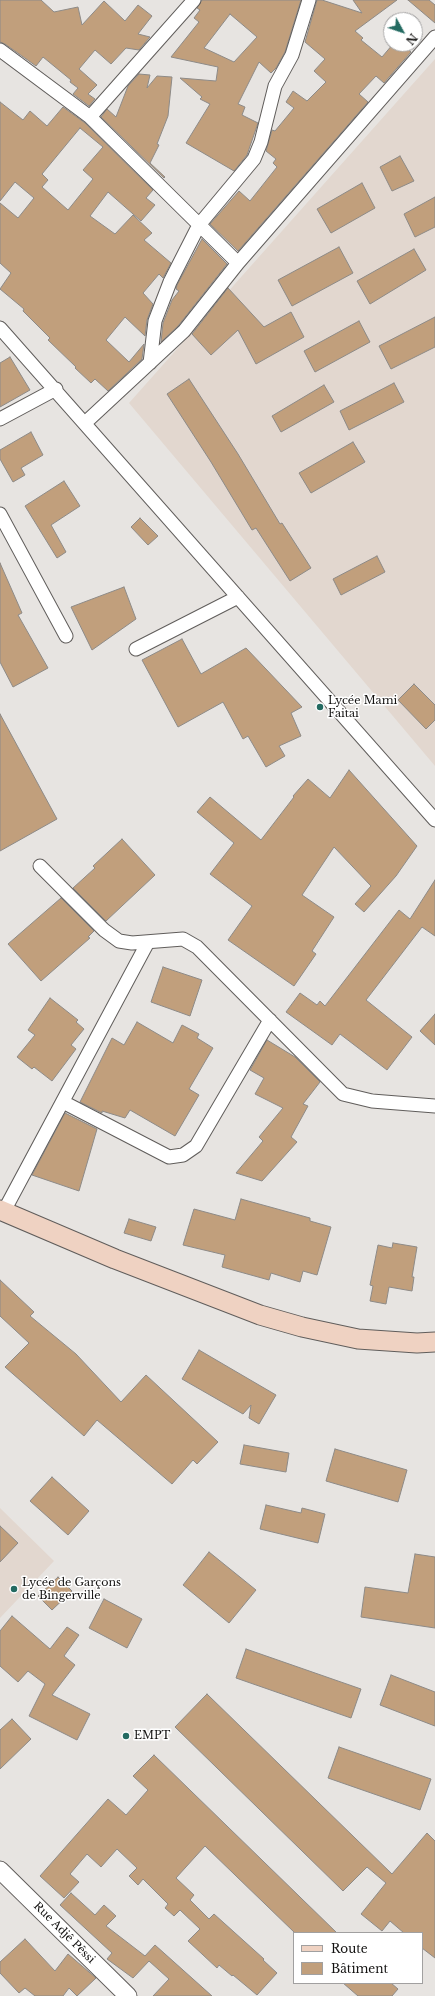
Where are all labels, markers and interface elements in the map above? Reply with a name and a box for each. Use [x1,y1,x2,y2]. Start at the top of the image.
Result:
north arrow [383,12,423,52]
text: N [403,31,420,48]
place label: Lycée Mami Faitai [328,694,397,720]
marker: Lycée Mami Faitai [315,702,325,712]
place label: Lycée de Garçons de Bingerville [22,1576,121,1602]
marker: Lycée de Garçons de Bingerville [9,1584,19,1594]
place label: EMPT [134,1729,170,1743]
marker: EMPT [121,1731,131,1741]
street label: Rue Adjê Pêssi [31,1900,97,1966]
legend [293,1932,423,1984]
text: Route [331,1941,368,1956]
text: Bâtiment [331,1961,388,1976]

